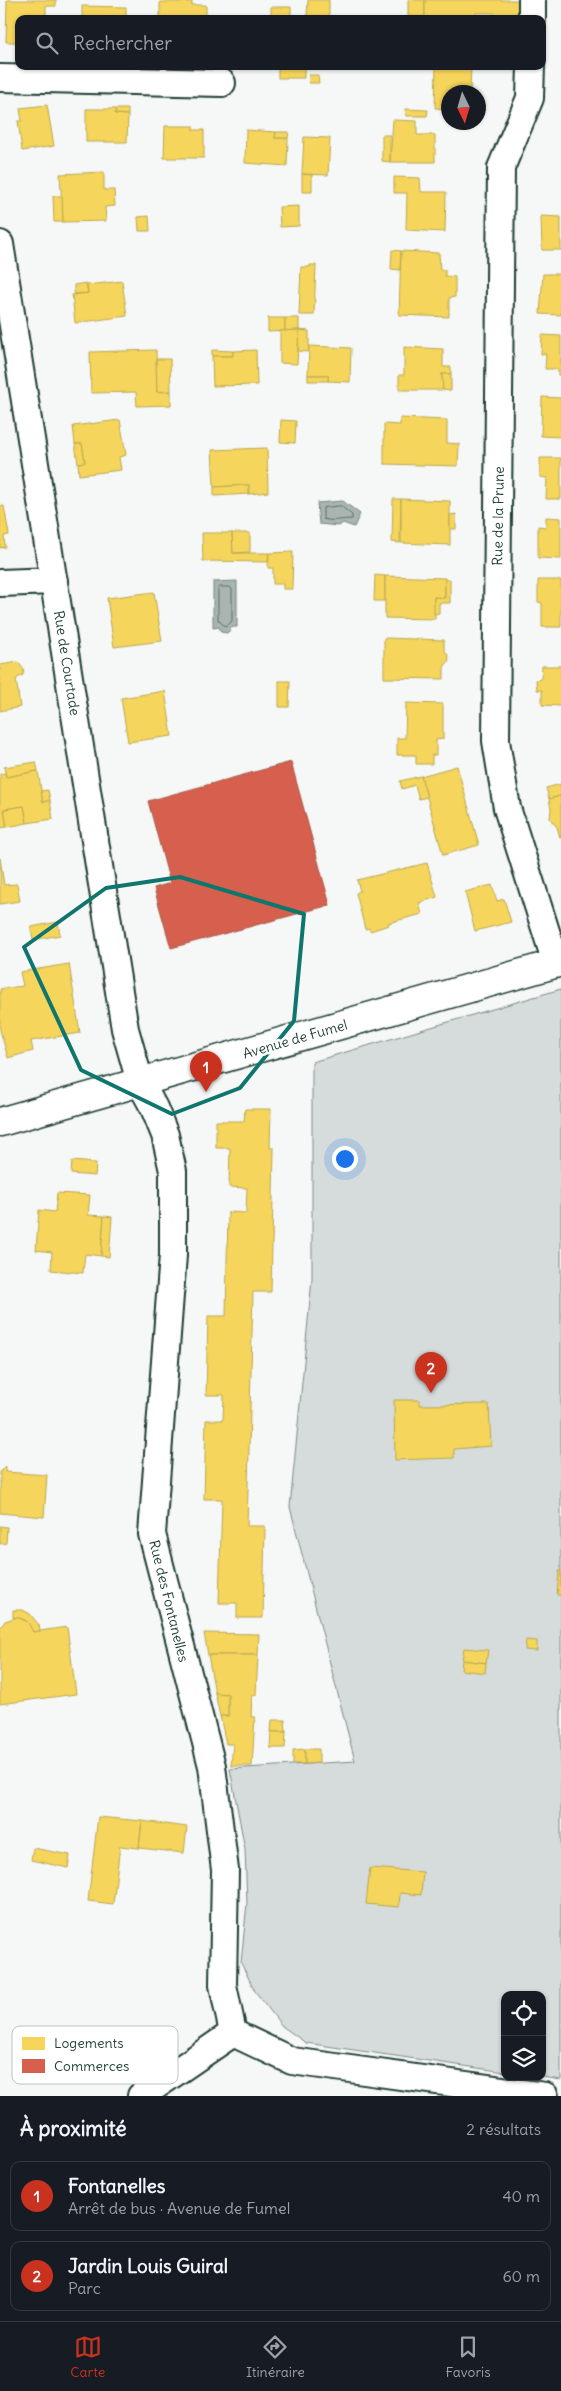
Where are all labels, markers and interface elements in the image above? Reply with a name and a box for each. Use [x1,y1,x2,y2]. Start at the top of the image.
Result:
search box [15,15,546,70]
icon: search [33,29,61,57]
text: Rechercher [73,31,172,55]
north arrow [441,85,486,130]
street label: Rue de la Prune [488,466,508,566]
street label: Rue de Courtade [50,609,84,717]
street label: Avenue de Fumel [241,1015,349,1063]
pin: 1 [190,1051,222,1092]
your location [332,1146,358,1172]
pin: 2 [415,1352,447,1393]
street label: Rue des Fontanelles [145,1538,193,1664]
map controls [501,1991,546,2081]
button: locate [501,1991,546,2036]
legend [12,2026,178,2084]
text: Logements [54,2034,124,2052]
button: layers [501,2036,546,2081]
text: Commerces [54,2057,129,2075]
text: À proximité [20,2115,127,2142]
text: 2 résultats [466,2119,541,2139]
text: Fontanelles [68,2174,165,2198]
text: 1 [34,2186,40,2206]
text: 40 m [502,2186,540,2206]
text: Arrêt de bus · Avenue de Fumel [68,2198,290,2218]
text: Jardin Louis Guiral [68,2254,228,2278]
text: 2 [33,2266,41,2286]
text: 60 m [502,2266,540,2286]
text: Parc [68,2278,101,2298]
tab: Carte [70,2333,105,2381]
tab: Itinéraire [246,2333,305,2381]
tab: Favoris [445,2333,491,2381]

